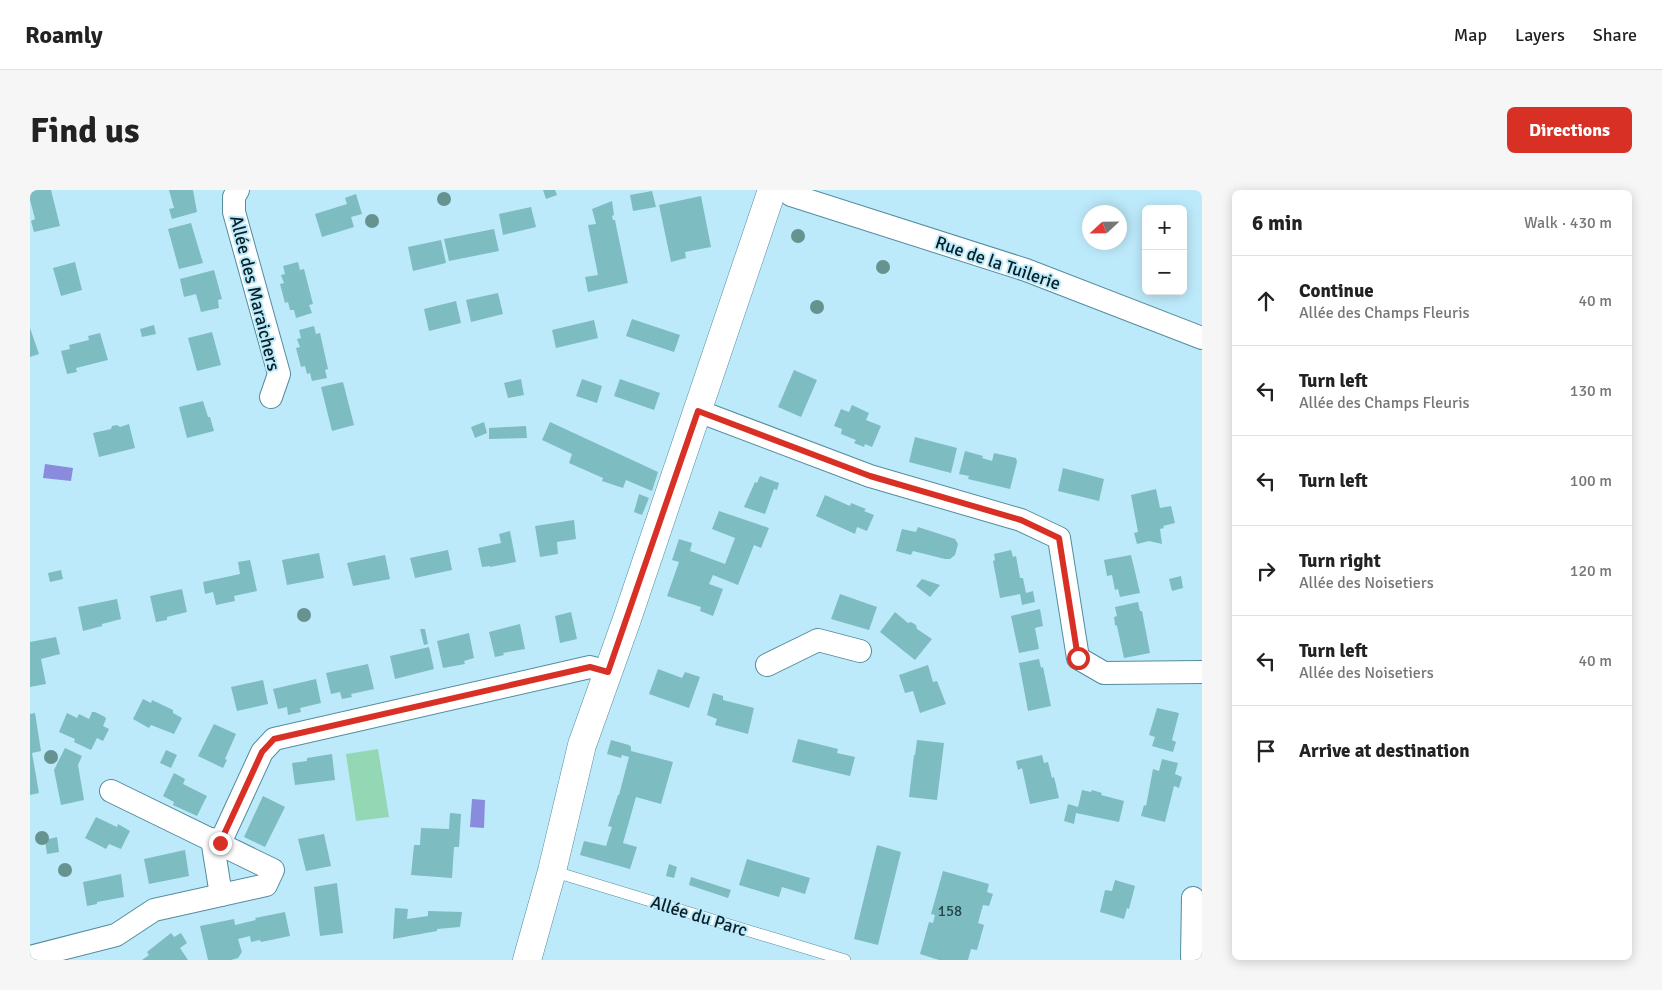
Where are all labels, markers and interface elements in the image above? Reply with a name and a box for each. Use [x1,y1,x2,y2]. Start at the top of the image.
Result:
text: Roamly [25,20,103,50]
text: Map [1454,24,1487,46]
text: Layers [1515,24,1565,46]
text: Share [1593,24,1637,46]
button: Directions [1507,107,1632,153]
text: Find us [30,109,140,152]
north arrow [1082,205,1127,250]
map controls [1142,205,1187,295]
button: + [1142,205,1187,250]
text: 6 min [1252,210,1303,236]
street label: Allée des Maraichers [225,213,285,373]
text: Walk · 430 m [1524,213,1612,233]
street label: Rue de la Tuilerie [932,231,1064,295]
button: − [1142,250,1187,295]
text: Continue [1299,279,1374,303]
icon: ahead [1252,287,1280,315]
text: 40 m [1578,291,1612,311]
text: Allée des Champs Fleuris [1299,303,1470,323]
text: Turn left [1299,369,1368,393]
icon: left [1252,377,1280,405]
text: 130 m [1570,381,1612,401]
text: Allée des Champs Fleuris [1299,393,1470,413]
icon: left [1252,467,1280,495]
text: Turn left [1299,469,1368,493]
text: 100 m [1570,471,1612,491]
text: Turn right [1299,549,1381,573]
icon: right [1252,557,1280,585]
text: 120 m [1570,561,1612,581]
text: Allée des Noisetiers [1299,573,1434,593]
text: Turn left [1299,639,1368,663]
route start [1067,647,1090,670]
icon: left [1252,647,1280,675]
text: 40 m [1578,651,1612,671]
text: Allée des Noisetiers [1299,663,1434,683]
icon: arrive [1252,737,1280,765]
text: Arrive at destination [1299,739,1470,763]
route end [209,832,232,855]
street label: Allée du Parc [648,891,750,941]
house number: 158 [938,902,962,920]

